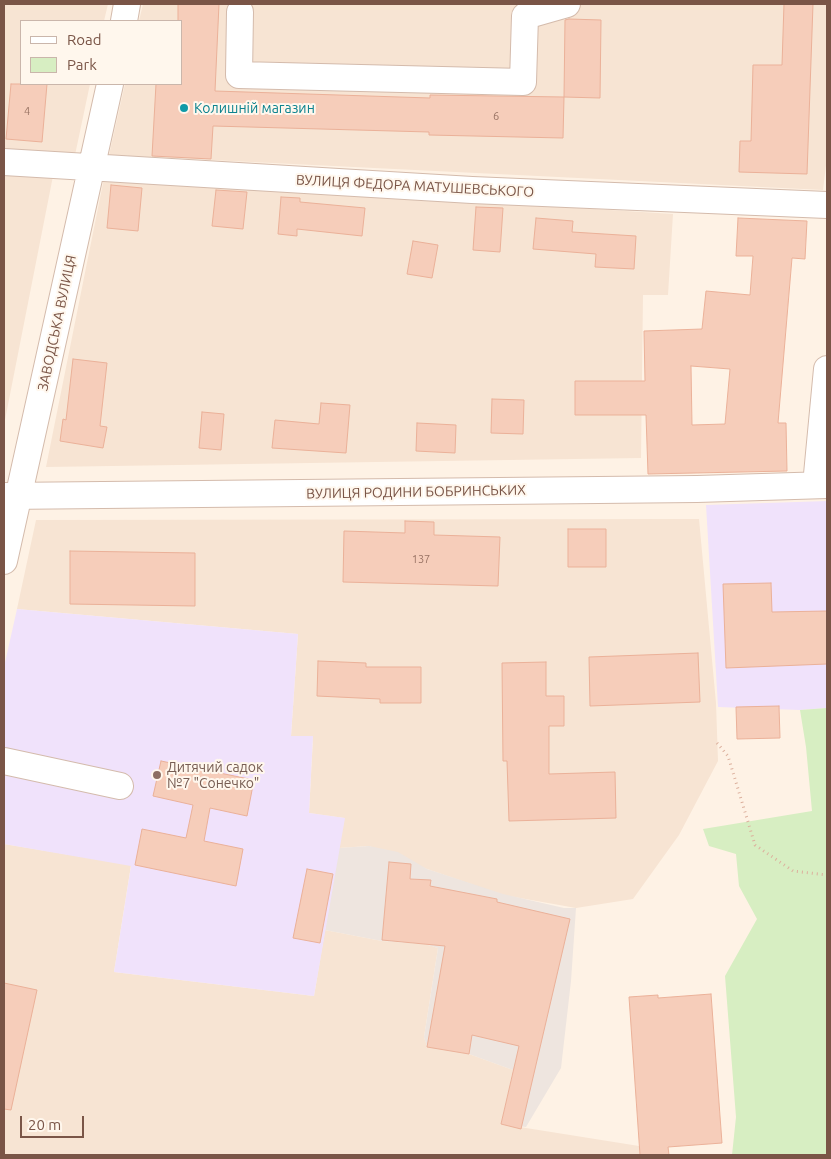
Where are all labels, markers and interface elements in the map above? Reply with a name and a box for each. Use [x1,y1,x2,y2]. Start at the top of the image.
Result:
legend [20,20,182,85]
text: Road [67,31,102,48]
text: Park [67,56,97,73]
place label: Колишній магазин [194,100,315,116]
marker: Колишній магазин [178,102,190,114]
house number: 4 [24,104,30,118]
house number: 6 [493,109,499,123]
street label: ВУЛИЦЯ ФЕДОРА МАТУШЕВСЬКОГО [295,171,535,201]
street label: ЗАВОДСЬКА ВУЛИЦЯ [34,253,80,393]
street label: ВУЛИЦЯ РОДИНИ БОБРИНСЬКИХ [306,482,526,502]
house number: 137 [412,552,430,566]
place label: Дитячий садок №7 "Сонечко" [167,759,263,792]
marker: Дитячий садок №7 "Сонечко" [151,769,163,781]
scale bar [22,1106,86,1138]
text: 20 m [28,1116,61,1133]

